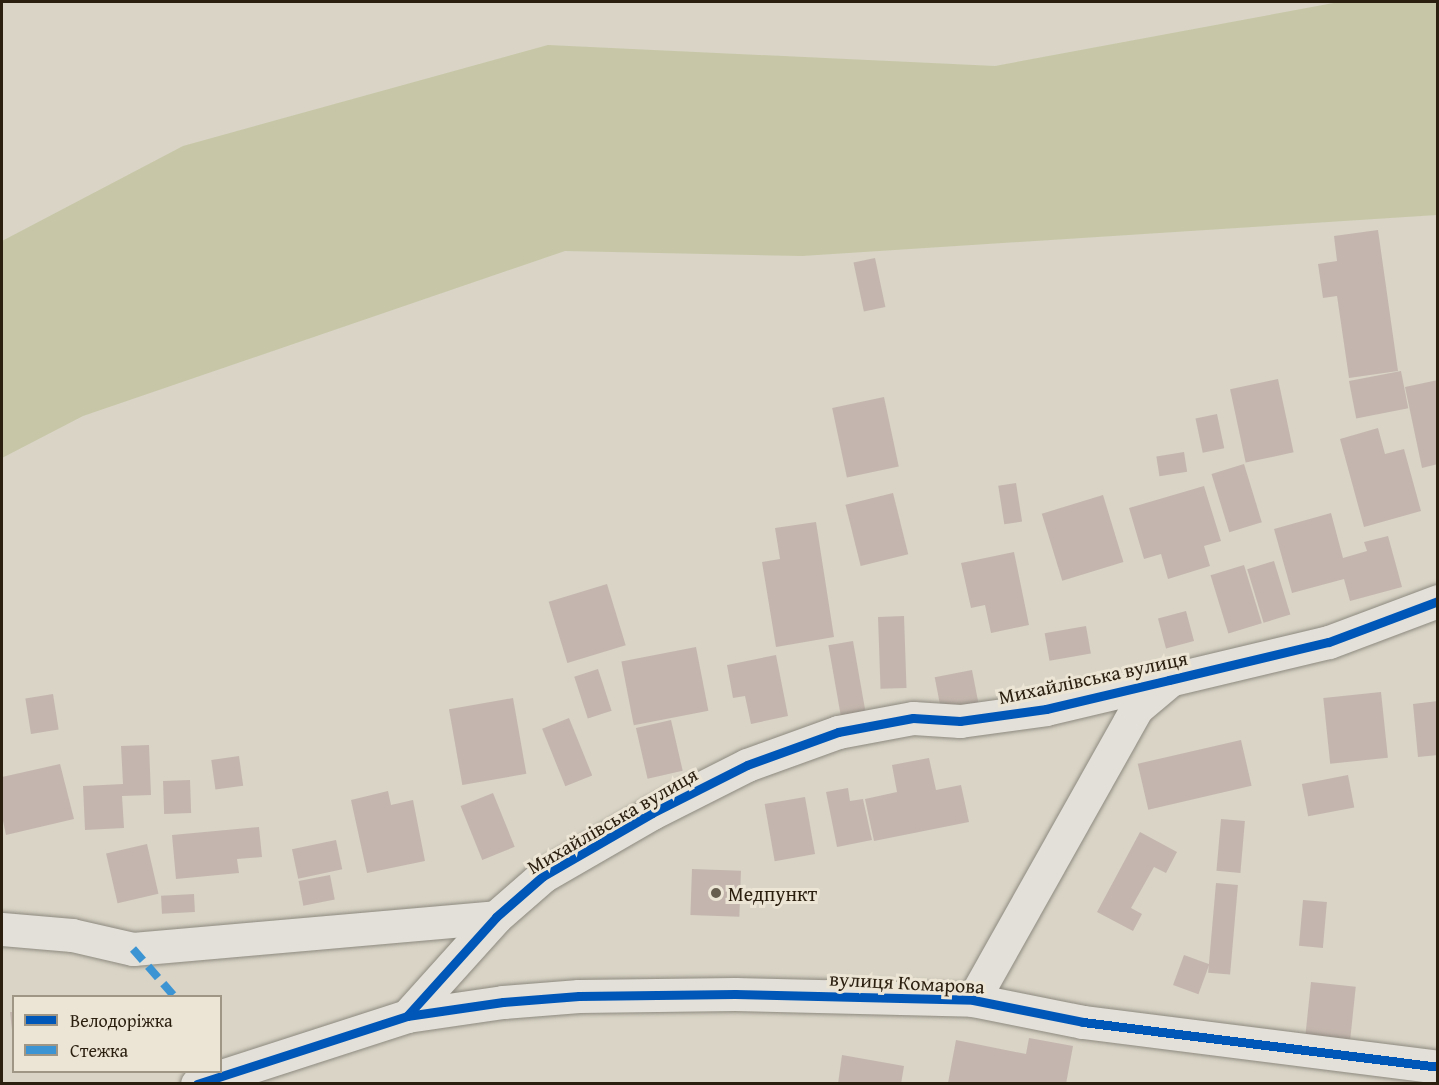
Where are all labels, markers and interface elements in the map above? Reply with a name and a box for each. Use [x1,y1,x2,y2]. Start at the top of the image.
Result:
street label: Михайлівська вулиця [996,645,1190,709]
street label: Михайлівська вулиця [523,761,701,879]
place label: Медпункт [728,881,817,905]
marker: Медпункт [709,886,723,900]
street label: вулиця Комарова [829,966,985,998]
legend [12,995,222,1073]
text: Велодоріжка [70,1007,173,1034]
text: Стежка [70,1037,128,1064]

